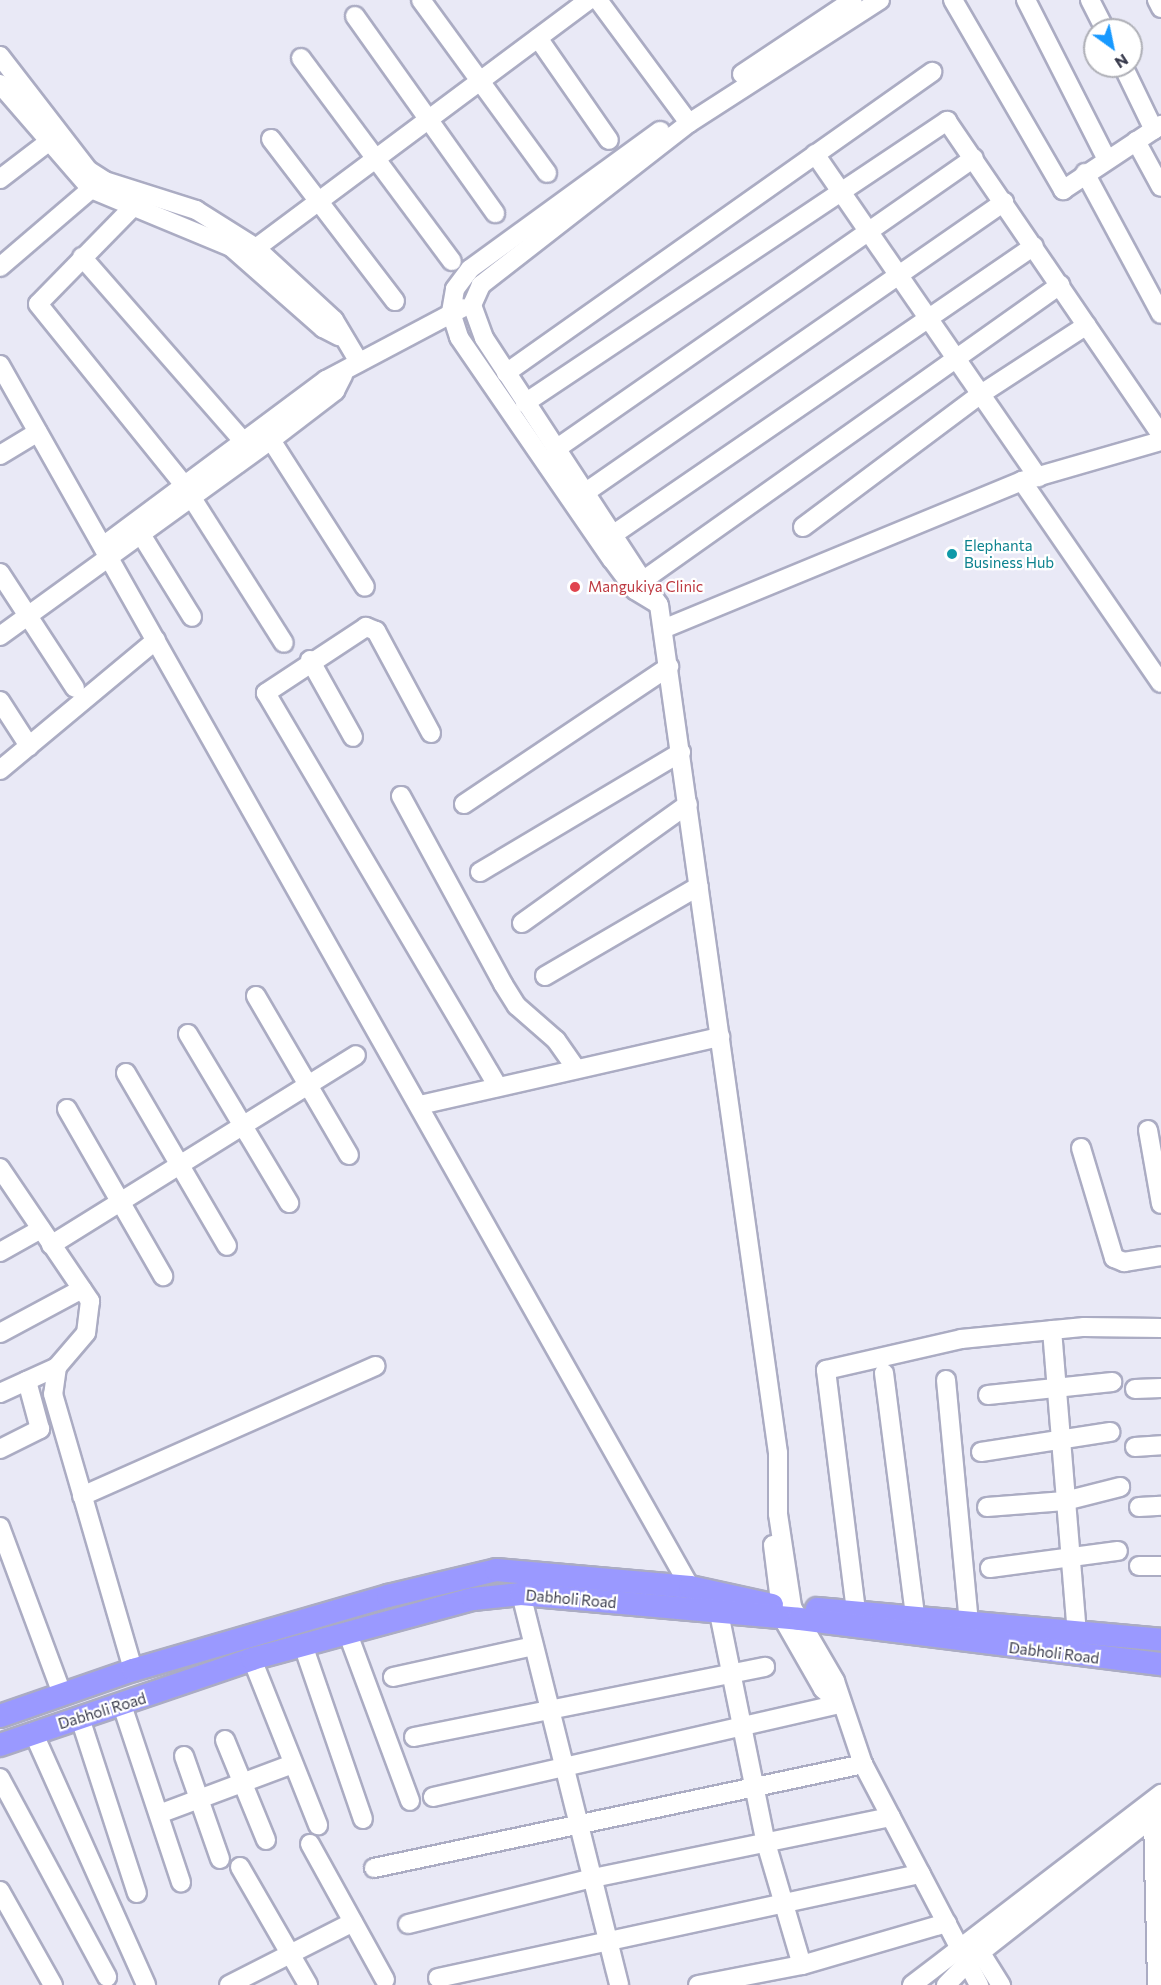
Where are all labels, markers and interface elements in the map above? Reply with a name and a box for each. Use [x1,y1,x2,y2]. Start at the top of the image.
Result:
north arrow [1083,18,1143,78]
text: N [1112,51,1132,73]
place label: Elephanta Business Hub [964,536,1054,571]
marker: Elephanta Business Hub [945,547,959,561]
marker: Mangukiya Clinic [566,578,584,596]
place label: Mangukiya Clinic [588,578,703,596]
street label: Dabholi Road [525,1586,617,1612]
street label: Dabholi Road [1008,1639,1100,1667]
street label: Dabholi Road [56,1689,148,1733]

